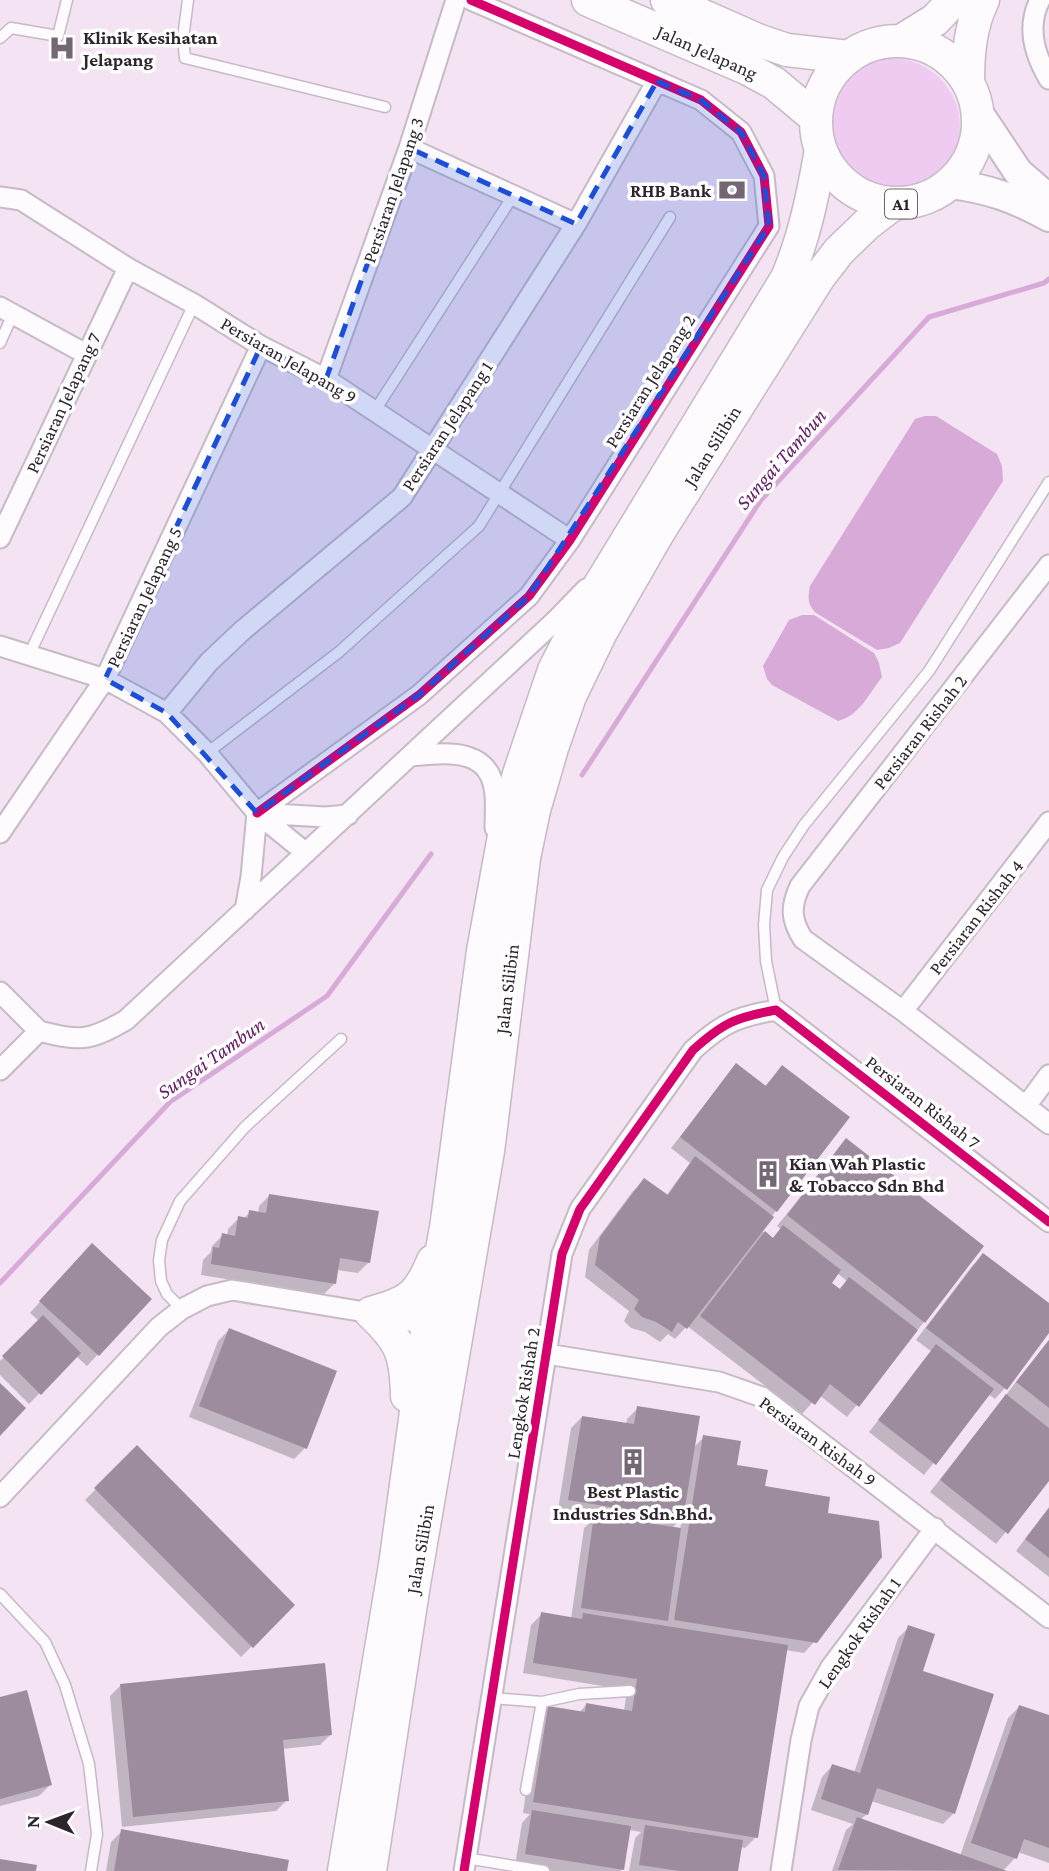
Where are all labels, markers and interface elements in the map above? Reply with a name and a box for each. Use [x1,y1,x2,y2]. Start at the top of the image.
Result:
street label: Jalan Jelapang [652,20,761,84]
place label: Klinik Kesihatan Jelapang [81,27,218,70]
hospital icon: Klinik Kesihatan Jelapang [47,33,77,63]
street label: Persiaran Jelapang 3 [358,114,428,266]
bank icon: RHB Bank [717,175,747,205]
place label: RHB Bank [630,180,712,201]
road number: A1 [885,190,917,218]
street label: Persiaran Jelapang 2 [601,311,699,451]
street label: Persiaran Jelapang 9 [217,313,361,407]
street label: Persiaran Jelapang 7 [21,329,105,477]
street label: Persiaran Jelapang 1 [397,357,497,495]
street label: Jalan Silibin [678,402,745,492]
water label: Sungai Tambun [731,404,831,514]
street label: Persiaran Jelapang 5 [102,523,186,671]
street label: Persiaran Rishah 2 [869,671,971,793]
street label: Persiaran Rishah 4 [925,855,1027,979]
street label: Jalan Silibin [491,943,523,1037]
water label: Sungai Tambun [153,1012,269,1104]
street label: Persiaran Rishah 7 [862,1051,984,1153]
place label: Kian Wah Plastic & Tobacco Sdn Bhd [789,1153,945,1196]
building icon: Kian Wah Plastic & Tobacco Sdn Bhd [753,1159,783,1189]
street label: Lengkok Rishah 2 [502,1326,544,1460]
street label: Persiaran Rishah 9 [755,1391,881,1491]
building icon: Best Plastic Industries Sdn.Bhd. [618,1447,648,1477]
place label: Best Plastic Industries Sdn.Bhd. [553,1481,713,1524]
street label: Jalan Silibin [401,1502,438,1597]
street label: Lengkok Rishah 1 [813,1574,905,1692]
north arrow [14,1787,84,1857]
text: N [22,1815,43,1828]

